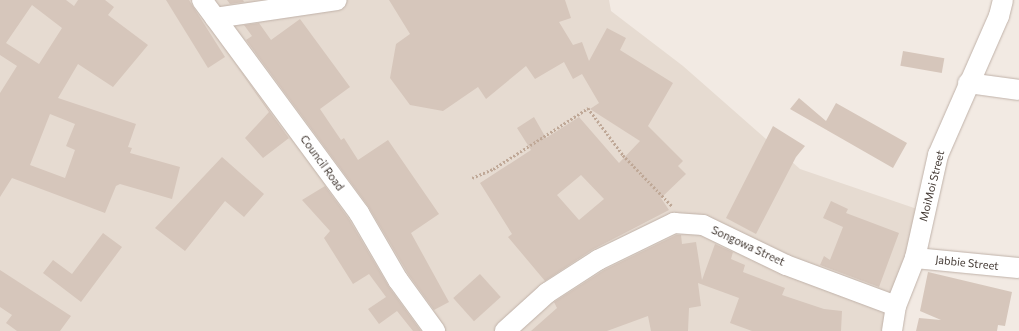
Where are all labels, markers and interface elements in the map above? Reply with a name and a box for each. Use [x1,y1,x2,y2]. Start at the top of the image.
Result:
street label: Council Road [297,133,347,193]
street label: MoiMoi Street [917,149,947,223]
street label: Songowa Street [709,223,787,269]
street label: Jabbie Street [935,253,999,273]

